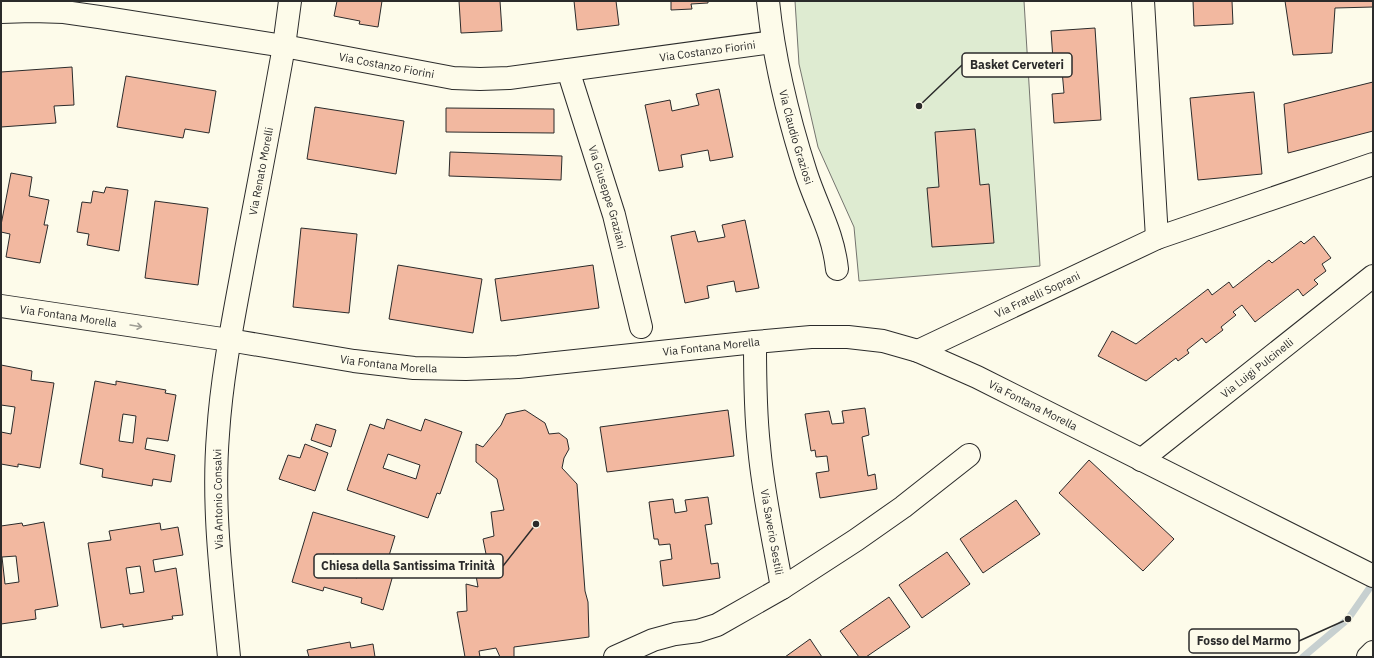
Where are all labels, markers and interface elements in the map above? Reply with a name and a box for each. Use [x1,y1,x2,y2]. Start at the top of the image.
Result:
street label: Via Costanzo Fiorini [659,37,756,64]
street label: Via Costanzo Fiorini [338,50,435,81]
callout: Basket Cerveteri [962,53,1072,77]
text: Basket Cerveteri [970,57,1064,72]
street label: Via Claudio Graziosi [776,88,816,186]
street label: Via Renato Morelli [246,126,276,216]
street label: Via Giuseppe Graziani [585,143,629,250]
street label: Via Fratelli Soprani [992,268,1082,321]
street label: Via Fontana Morella [19,302,118,330]
one-way arrow [130,323,143,331]
street label: Via Fontana Morella [662,335,761,359]
street label: Via Luigi Pulcinelli [1218,335,1296,401]
street label: Via Fontana Morella [339,352,437,375]
street label: Via Fontana Morella [986,377,1080,433]
street label: Via Antonio Consalvi [210,449,226,549]
street label: Via Saverio Sestili [758,488,786,576]
callout: Chiesa della Santissima Trinità [314,554,503,578]
text: Chiesa della Santissima Trinità [321,558,495,573]
callout: Fosso del Marmo [1189,629,1299,653]
text: Fosso del Marmo [1197,633,1291,648]

